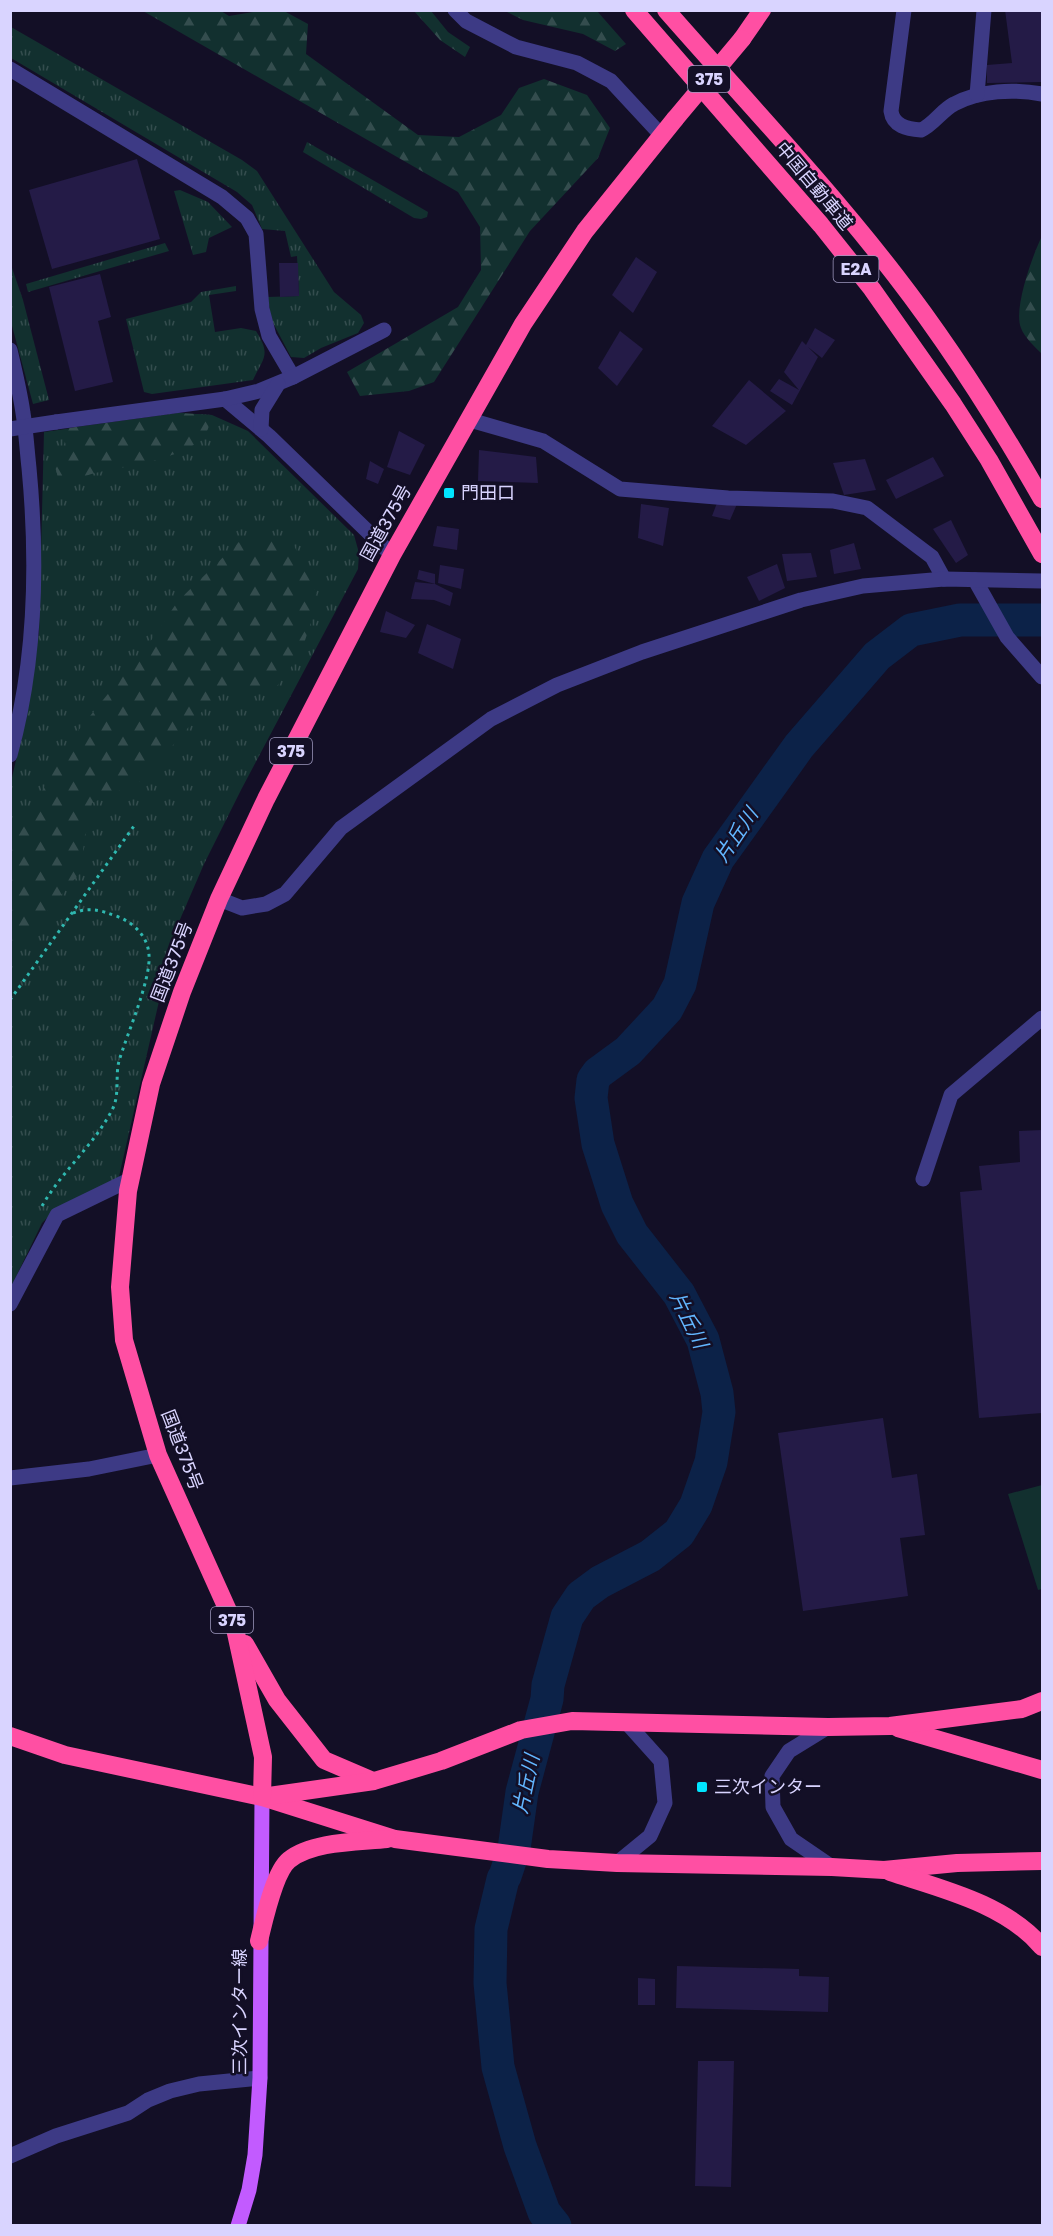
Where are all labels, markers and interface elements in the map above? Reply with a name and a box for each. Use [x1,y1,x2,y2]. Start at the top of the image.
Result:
road number: 375 [688,66,730,92]
street label: 中国自動車道 [772,137,858,234]
road number: E2A [834,256,878,282]
street label: 国道375号 [355,480,415,565]
place label: 門田口 [461,481,515,503]
marker: 門田口 [442,486,456,500]
road number: 375 [270,738,312,764]
water label: 片丘川 [708,801,763,866]
street label: 国道375号 [146,918,196,1005]
water label: 片丘川 [666,1287,715,1354]
street label: 国道375号 [158,1406,208,1493]
road number: 375 [211,1607,253,1633]
water label: 片丘川 [507,1750,543,1816]
place label: 三次インター [714,1775,822,1797]
marker: 三次インター [695,1780,709,1794]
street label: 三次インター線 [228,1949,250,2075]

